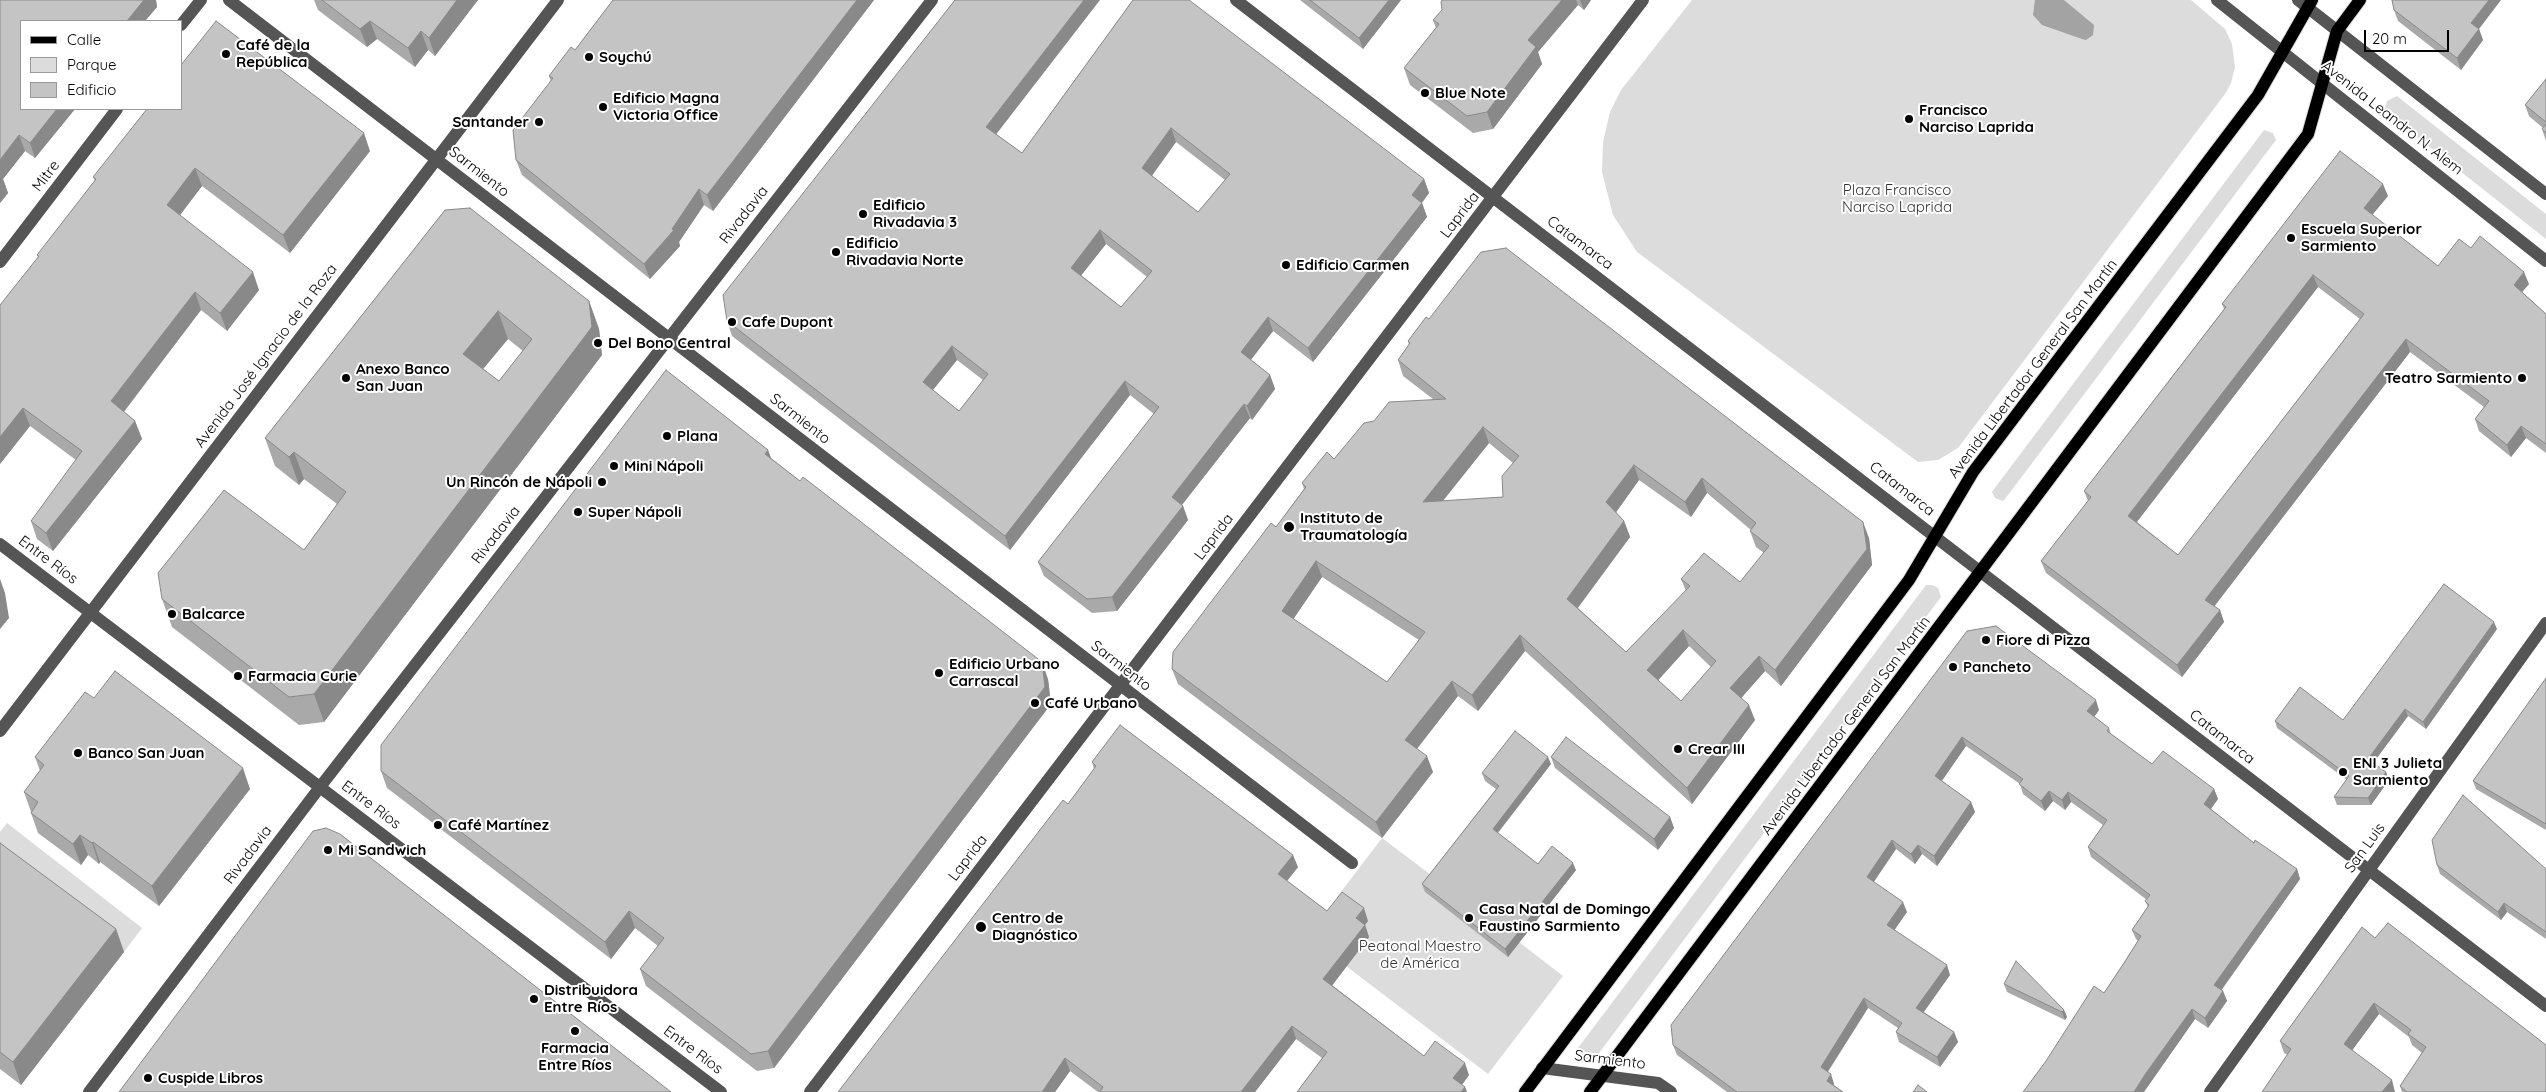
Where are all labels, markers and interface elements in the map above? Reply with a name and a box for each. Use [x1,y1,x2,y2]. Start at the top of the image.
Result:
legend [20,20,182,110]
scale bar [2366,20,2451,52]
text: 20 m [2372,29,2407,48]
text: Calle [67,30,101,49]
place label: Café de la República [236,36,310,71]
marker: Café de la República [220,48,232,60]
place label: Soychú [599,48,651,66]
marker: Soychú [583,51,595,63]
text: Parque [67,55,117,74]
street label: Avenida Leandro N. Alem [2318,57,2466,179]
text: Edificio [67,80,116,99]
place label: Blue Note [1435,84,1506,102]
marker: Blue Note [1419,87,1431,99]
place label: Edificio Magna Victoria Office [613,89,719,124]
marker: Edificio Magna Victoria Office [597,101,609,113]
place label: Francisco Narciso Laprida [1919,101,2034,136]
place label: Santander [452,113,529,131]
marker: Francisco Narciso Laprida [1903,113,1915,125]
marker: Santander [533,116,545,128]
street label: Sarmiento [445,143,513,201]
street label: Mitre [28,157,64,195]
park label: Plaza Francisco Narciso Laprida [1842,181,1952,216]
street label: Rivadavia [716,182,772,248]
street label: Laprida [1437,188,1483,242]
place label: Edificio Rivadavia 3 [873,196,957,231]
marker: Edificio Rivadavia 3 [857,208,869,220]
street label: Catamarca [1543,212,1617,274]
place label: Escuela Superior Sarmiento [2301,220,2422,255]
marker: Escuela Superior Sarmiento [2285,232,2297,244]
place label: Edificio Rivadavia Norte [846,234,964,269]
marker: Edificio Rivadavia Norte [830,246,842,258]
place label: Edificio Carmen [1296,256,1409,274]
street label: Avenida Libertador General San Martín [1945,256,2121,482]
marker: Edificio Carmen [1280,259,1292,271]
street label: Avenida José Ignacio de la Roza [191,261,341,451]
place label: Cafe Dupont [742,313,833,331]
marker: Cafe Dupont [726,316,738,328]
place label: Del Bono Central [608,334,731,352]
marker: Del Bono Central [592,337,604,349]
place label: Anexo Banco San Juan [356,360,450,395]
place label: Teatro Sarmiento [2385,369,2512,387]
marker: Anexo Banco San Juan [340,372,352,384]
marker: Teatro Sarmiento [2516,372,2528,384]
street label: Sarmiento [766,390,834,448]
place label: Plana [677,427,718,445]
marker: Plana [661,430,673,442]
place label: Mini Nápoli [624,457,703,475]
street label: Catamarca [1866,458,1938,520]
marker: Mini Nápoli [608,460,620,472]
place label: Un Rincón de Nápoli [446,473,592,491]
marker: Un Rincón de Nápoli [596,476,608,488]
street label: Rivadavia [468,502,524,568]
place label: Super Nápoli [588,503,682,521]
marker: Super Nápoli [572,506,584,518]
place label: Instituto de Traumatología [1300,509,1407,544]
street label: Laprida [1191,510,1237,564]
marker: Instituto de Traumatología [1282,520,1296,534]
street label: Entre Ríos [15,532,81,588]
place label: Balcarce [182,605,245,623]
marker: Balcarce [166,608,178,620]
street label: Avenida Libertador General San Martín [1758,613,1934,839]
place label: Fiore di Pizza [1996,631,2090,649]
marker: Fiore di Pizza [1980,634,1992,646]
street label: Sarmiento [1087,637,1155,695]
place label: Edificio Urbano Carrascal [949,655,1060,690]
place label: Pancheto [1963,658,2031,676]
marker: Pancheto [1947,661,1959,673]
place label: Farmacia Curie [248,667,357,685]
marker: Edificio Urbano Carrascal [933,667,945,679]
marker: Farmacia Curie [232,670,244,682]
place label: Café Urbano [1045,694,1137,712]
marker: Café Urbano [1029,697,1041,709]
street label: Catamarca [2186,706,2258,768]
place label: Crear III [1688,740,1745,758]
marker: Crear III [1672,743,1684,755]
place label: Banco San Juan [88,744,205,762]
marker: Banco San Juan [72,747,84,759]
place label: ENI 3 Julieta Sarmiento [2353,754,2442,789]
marker: ENI 3 Julieta Sarmiento [2337,766,2349,778]
street label: Entre Ríos [338,777,404,833]
place label: Café Martínez [448,816,549,834]
marker: Café Martínez [432,819,444,831]
street label: San Luis [2341,820,2389,876]
street label: Rivadavia [220,822,276,888]
street label: Laprida [945,831,991,885]
place label: Mi Sandwich [338,841,426,859]
marker: Mi Sandwich [322,844,334,856]
place label: Casa Natal de Domingo Faustino Sarmiento [1479,900,1651,935]
place label: Centro de Diagnóstico [992,909,1078,944]
marker: Casa Natal de Domingo Faustino Sarmiento [1463,912,1475,924]
marker: Centro de Diagnóstico [974,920,988,934]
park label: Peatonal Maestro de América [1359,937,1481,972]
place label: Distribuidora Entre Ríos [544,981,638,1016]
marker: Distribuidora Entre Ríos [528,993,540,1005]
street label: Entre Ríos [660,1022,726,1078]
marker: Farmacia Entre Ríos [569,1025,581,1037]
place label: Farmacia Entre Ríos [538,1039,612,1074]
street label: Sarmiento [1573,1047,1647,1073]
place label: Cuspide Libros [158,1069,263,1087]
marker: Cuspide Libros [142,1072,154,1084]

